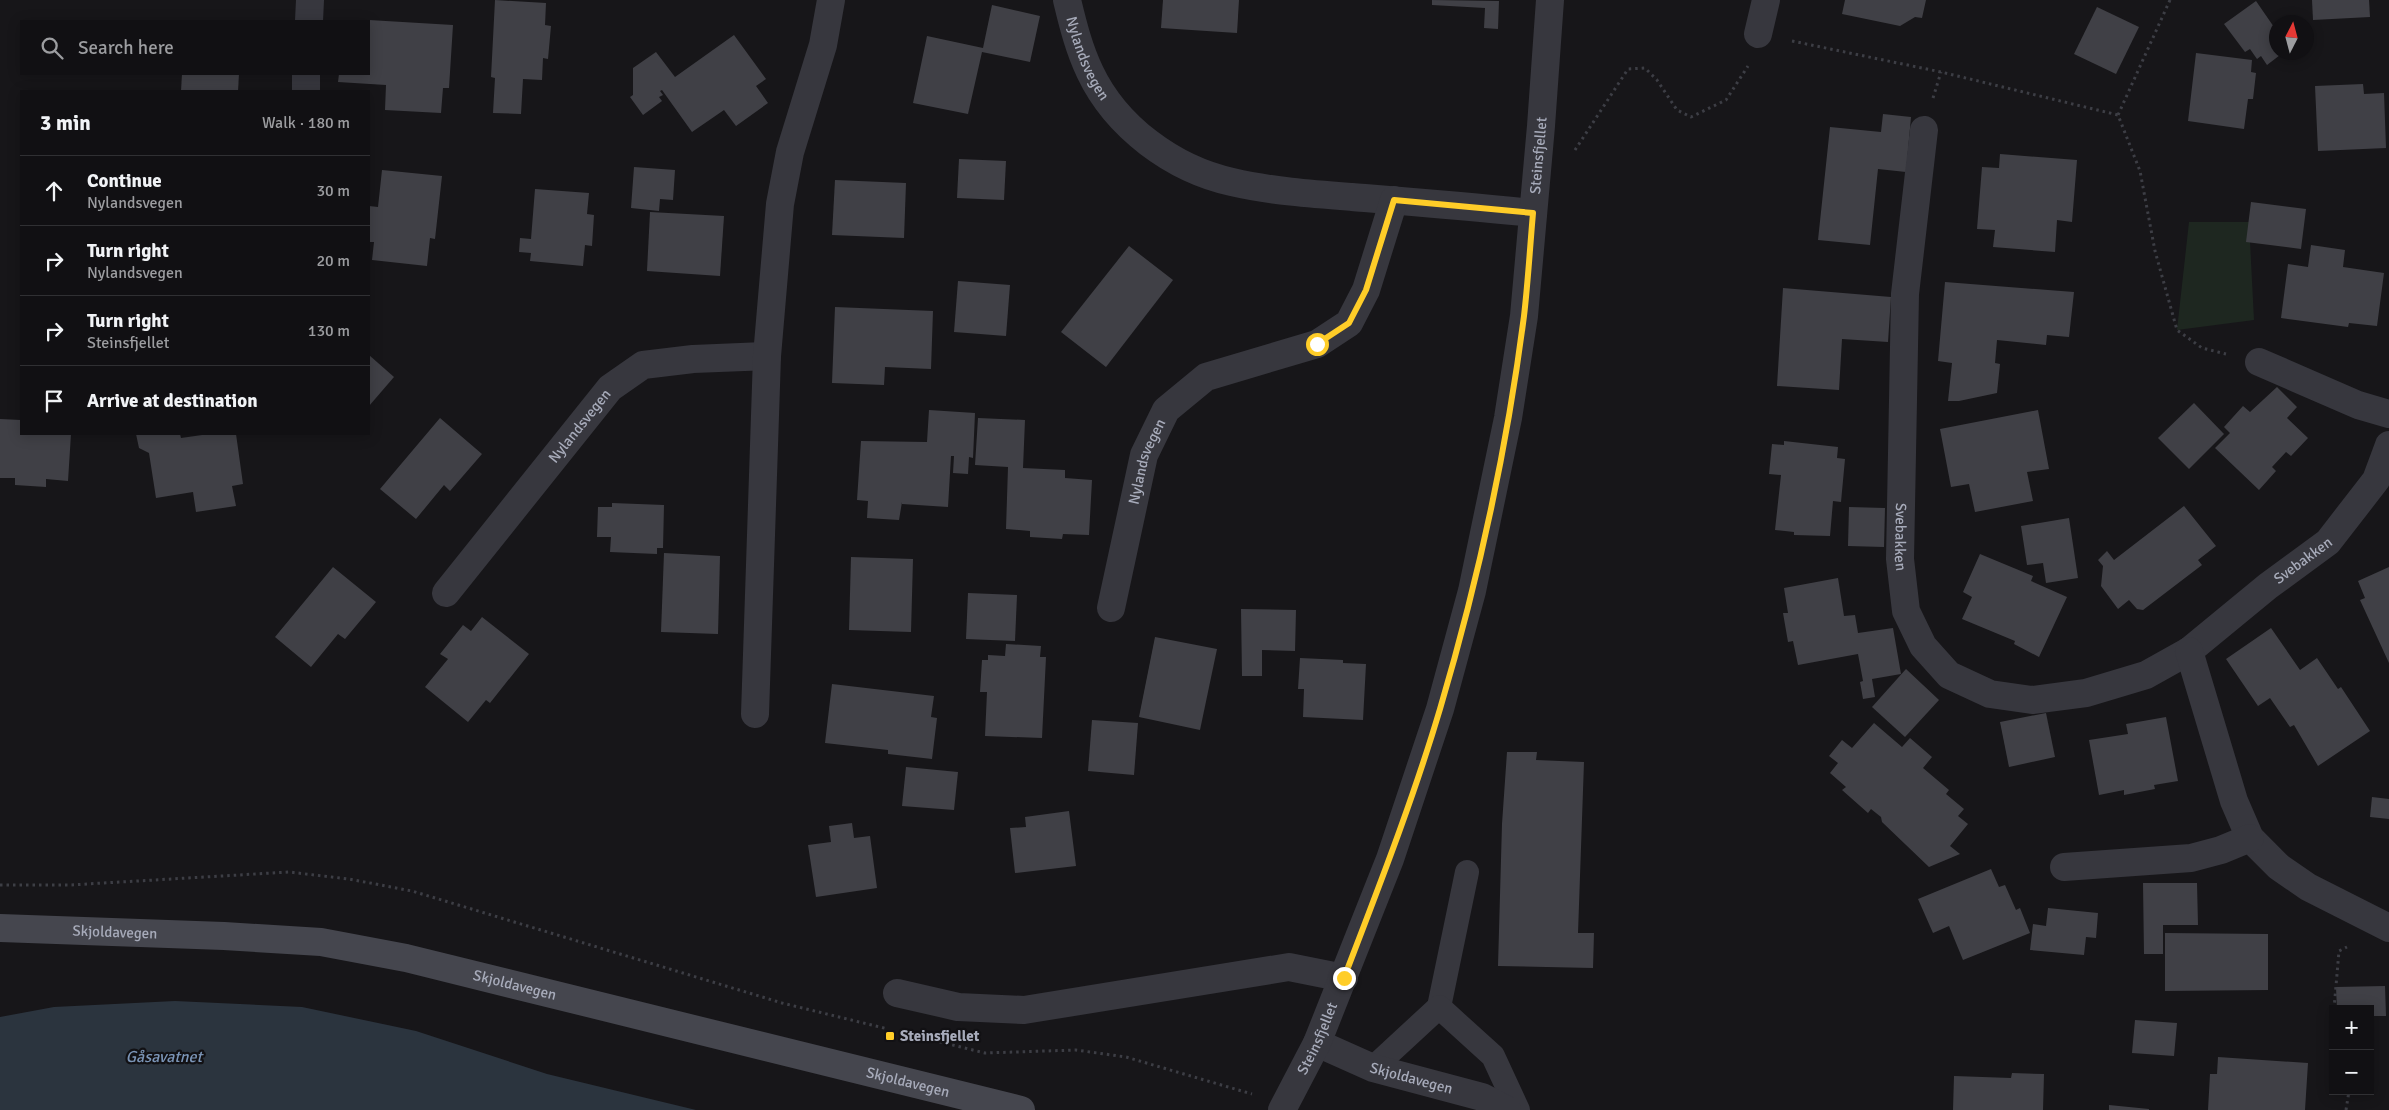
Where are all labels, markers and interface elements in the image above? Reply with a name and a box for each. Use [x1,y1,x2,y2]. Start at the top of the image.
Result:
street label: Nylandsvegen [1062,14,1113,104]
north arrow [2269,15,2314,60]
search box [20,20,370,75]
icon: search [38,34,66,62]
text: Search here [78,36,174,60]
text: 3 min [40,110,91,136]
text: Walk · 180 m [262,113,350,133]
street label: Steinsfjellet [1526,116,1551,195]
text: Continue [87,169,162,193]
icon: ahead [40,177,68,205]
text: 30 m [316,181,350,201]
text: Nylandsvegen [87,193,183,213]
text: Turn right [87,239,169,263]
icon: right [40,247,68,275]
text: 20 m [316,251,350,271]
text: Nylandsvegen [87,263,183,283]
text: Turn right [87,309,169,333]
icon: right [40,317,68,345]
text: 130 m [308,321,350,341]
text: Steinsfjellet [87,333,169,353]
route start [1306,333,1329,356]
street label: Nylandsvegen [545,385,615,467]
icon: arrive [40,387,68,415]
text: Arrive at destination [87,389,258,413]
street label: Nylandsvegen [1125,416,1169,506]
street label: Svebakken [1891,503,1910,572]
street label: Svebakken [2270,533,2336,588]
street label: Skjoldavegen [72,922,158,943]
street label: Skjoldavegen [471,966,558,1004]
route end [1333,967,1356,990]
street label: Steinsfjellet [1293,1000,1341,1078]
map controls [2329,1005,2374,1095]
button: + [2329,1005,2374,1050]
place label: Steinsfjellet [900,1027,980,1045]
marker: Steinsfjellet [884,1030,896,1042]
water label: Gåsavatnet [126,1047,205,1067]
button: − [2329,1050,2374,1095]
street label: Skjoldavegen [1368,1059,1455,1098]
street label: Skjoldavegen [865,1063,952,1101]

